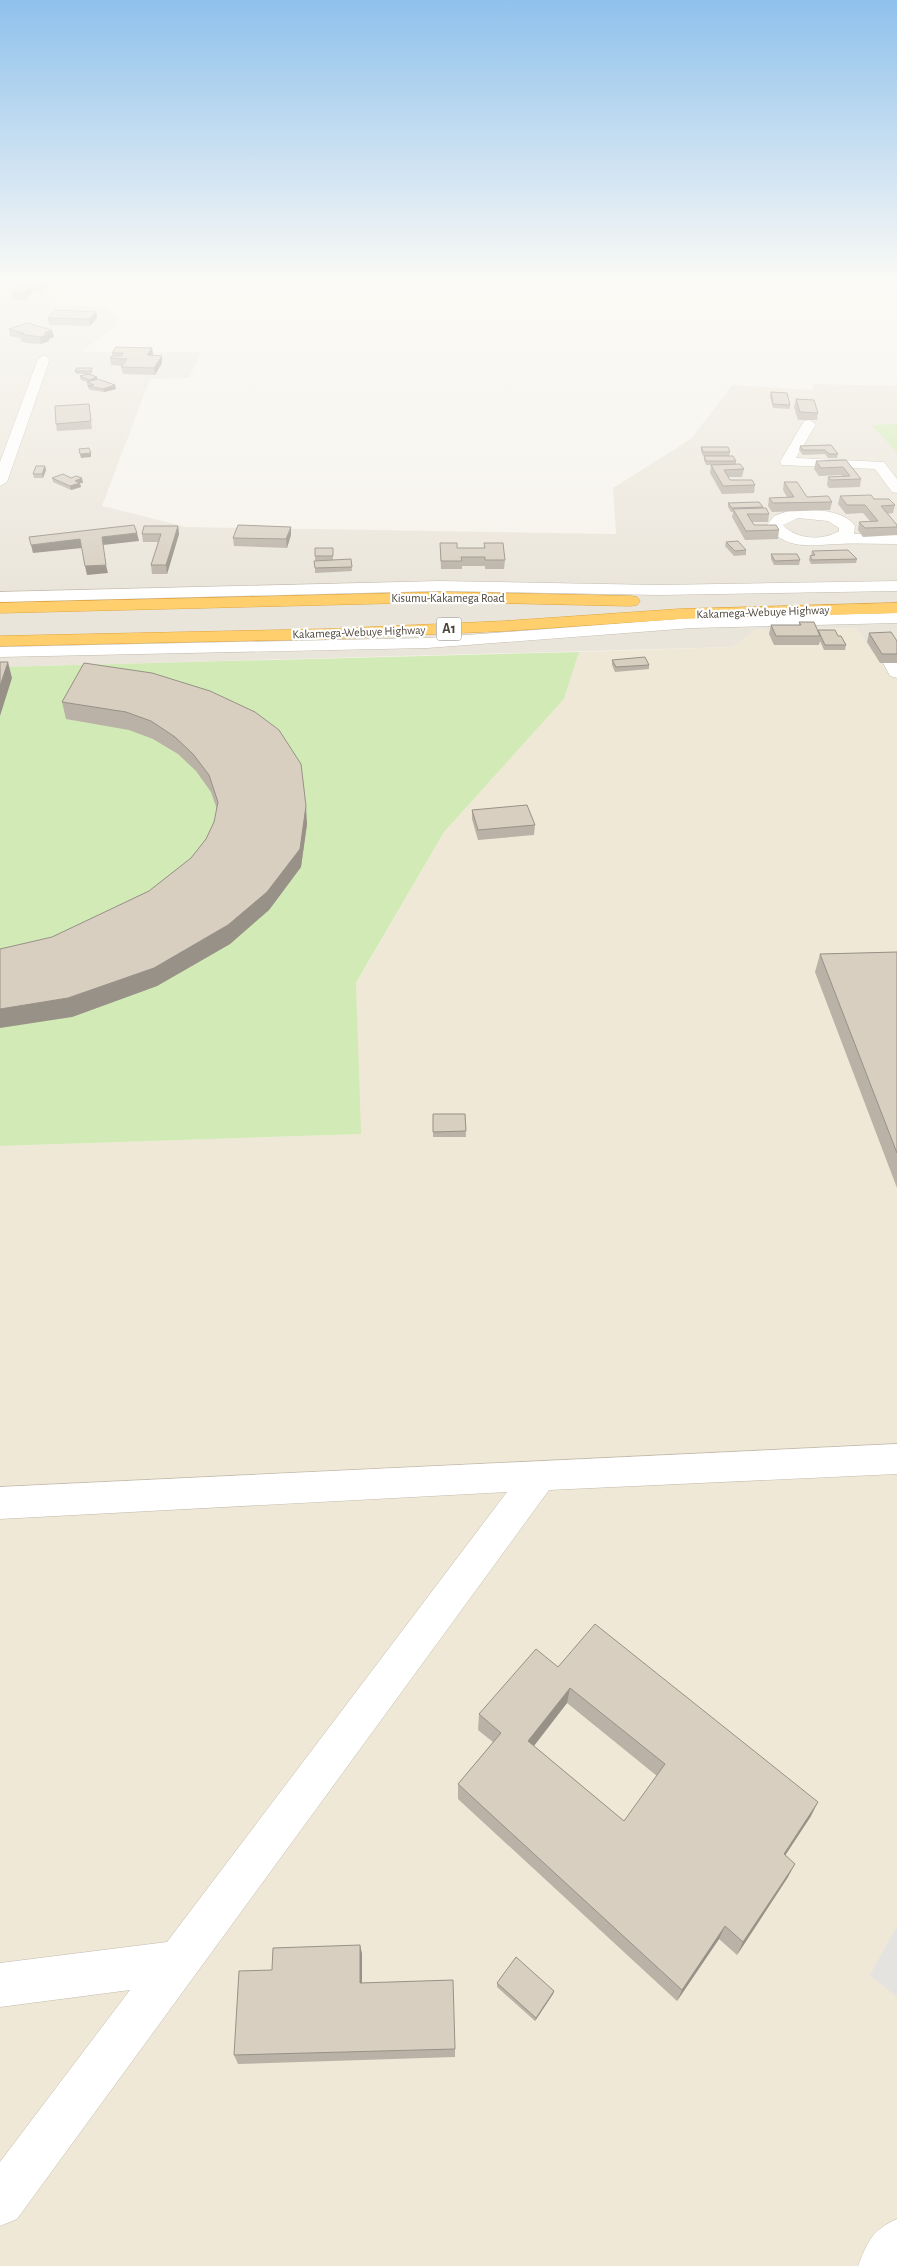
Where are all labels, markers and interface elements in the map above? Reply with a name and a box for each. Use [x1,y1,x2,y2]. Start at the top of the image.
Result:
street label: Kisumu-Kakamega Road [391,592,505,604]
street label: Kakamega-Webuye Highway [696,604,830,621]
road number: A1 [436,618,462,640]
street label: Kakamega-Webuye Highway [292,624,426,641]

